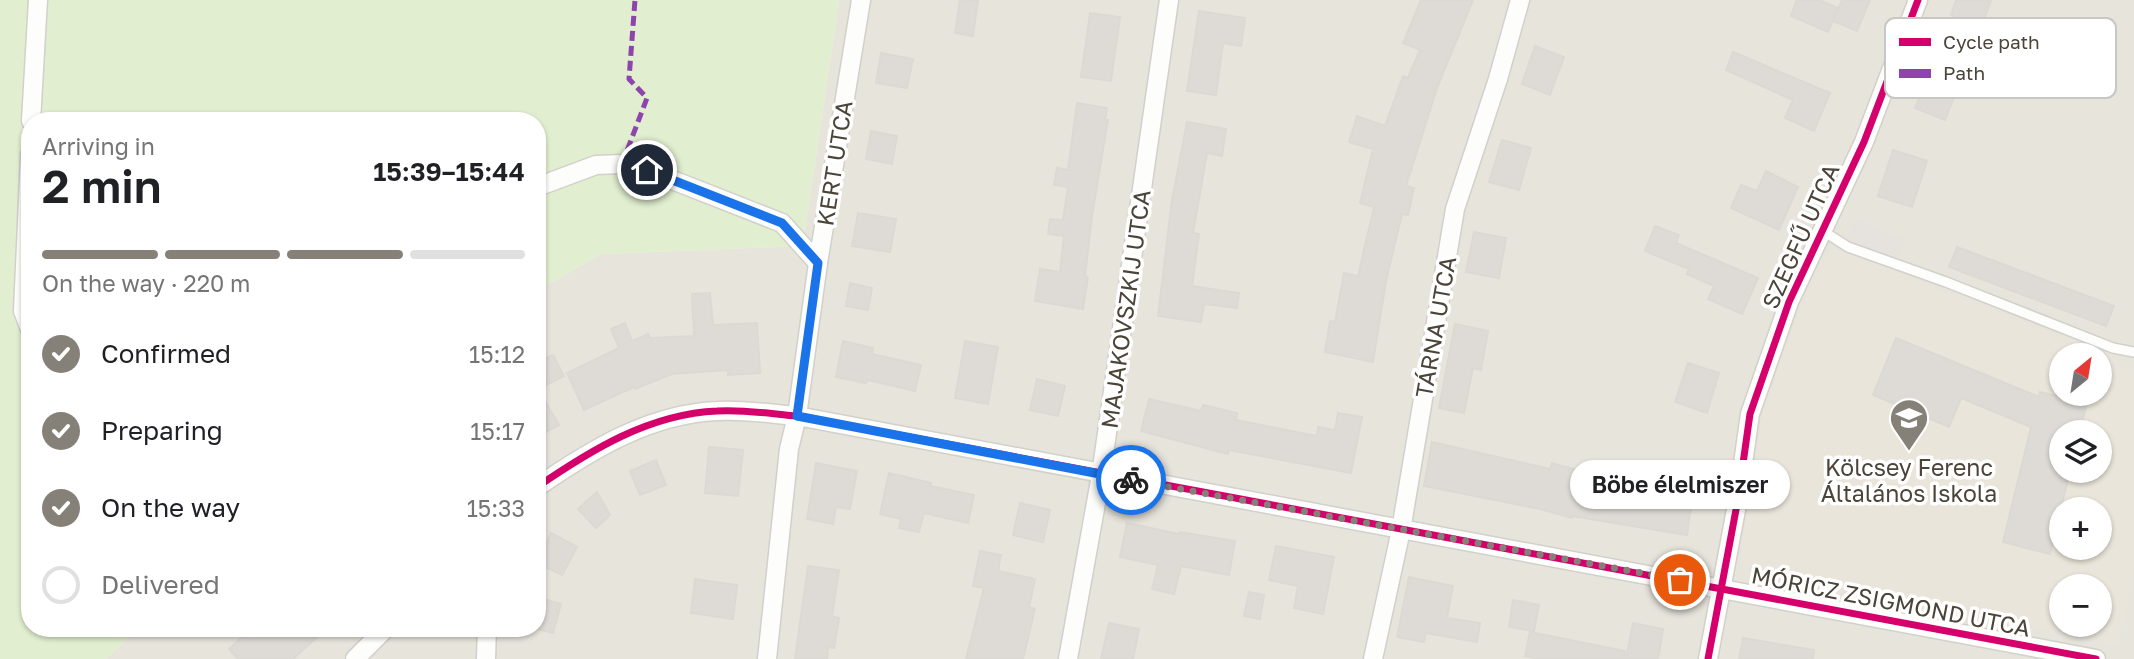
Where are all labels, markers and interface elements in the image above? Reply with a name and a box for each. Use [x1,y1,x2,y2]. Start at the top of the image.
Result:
legend [1885,18,2116,98]
text: Cycle path [1943,30,2040,53]
text: Path [1943,61,1985,84]
street label: KERT UTCA [810,98,858,228]
text: Arriving in [42,132,155,160]
pin [617,140,677,200]
icon: home [628,151,666,189]
text: 15:39–15:44 [373,156,525,187]
text: 2 min [42,158,162,213]
street label: SZEGFŰ UTCA [1756,159,1844,313]
street label: MAJAKOVSZKIJ UTCA [1094,188,1156,430]
street label: TÁRNA UTCA [1409,254,1461,400]
text: On the way · 220 m [42,269,250,297]
icon: check [42,335,80,373]
text: Confirmed [101,338,231,369]
text: 15:12 [469,340,525,368]
north arrow [2049,343,2112,406]
map controls [2049,343,2112,637]
school or university icon: Kölcsey Ferenc Általános Iskola [1888,397,1930,452]
icon: check [42,412,80,450]
text: Preparing [101,415,223,446]
text: 15:17 [470,417,525,445]
button: layers [2049,420,2112,483]
courier [1096,445,1166,515]
place label: Kölcsey Ferenc Általános Iskola [1821,453,1997,507]
icon: bike [1112,461,1150,499]
callout: Böbe élelmiszer [1570,461,1790,510]
text: Böbe élelmiszer [1591,470,1769,498]
icon: check [42,489,80,527]
text: On the way [101,492,240,523]
text: 15:33 [467,494,525,522]
button: + [2049,497,2112,560]
pin [1650,550,1710,610]
street label: MÓRICZ ZSIGMOND UTCA [1749,560,2033,642]
icon: bag [1661,561,1699,599]
text: Delivered [101,569,220,600]
button: − [2049,574,2112,637]

